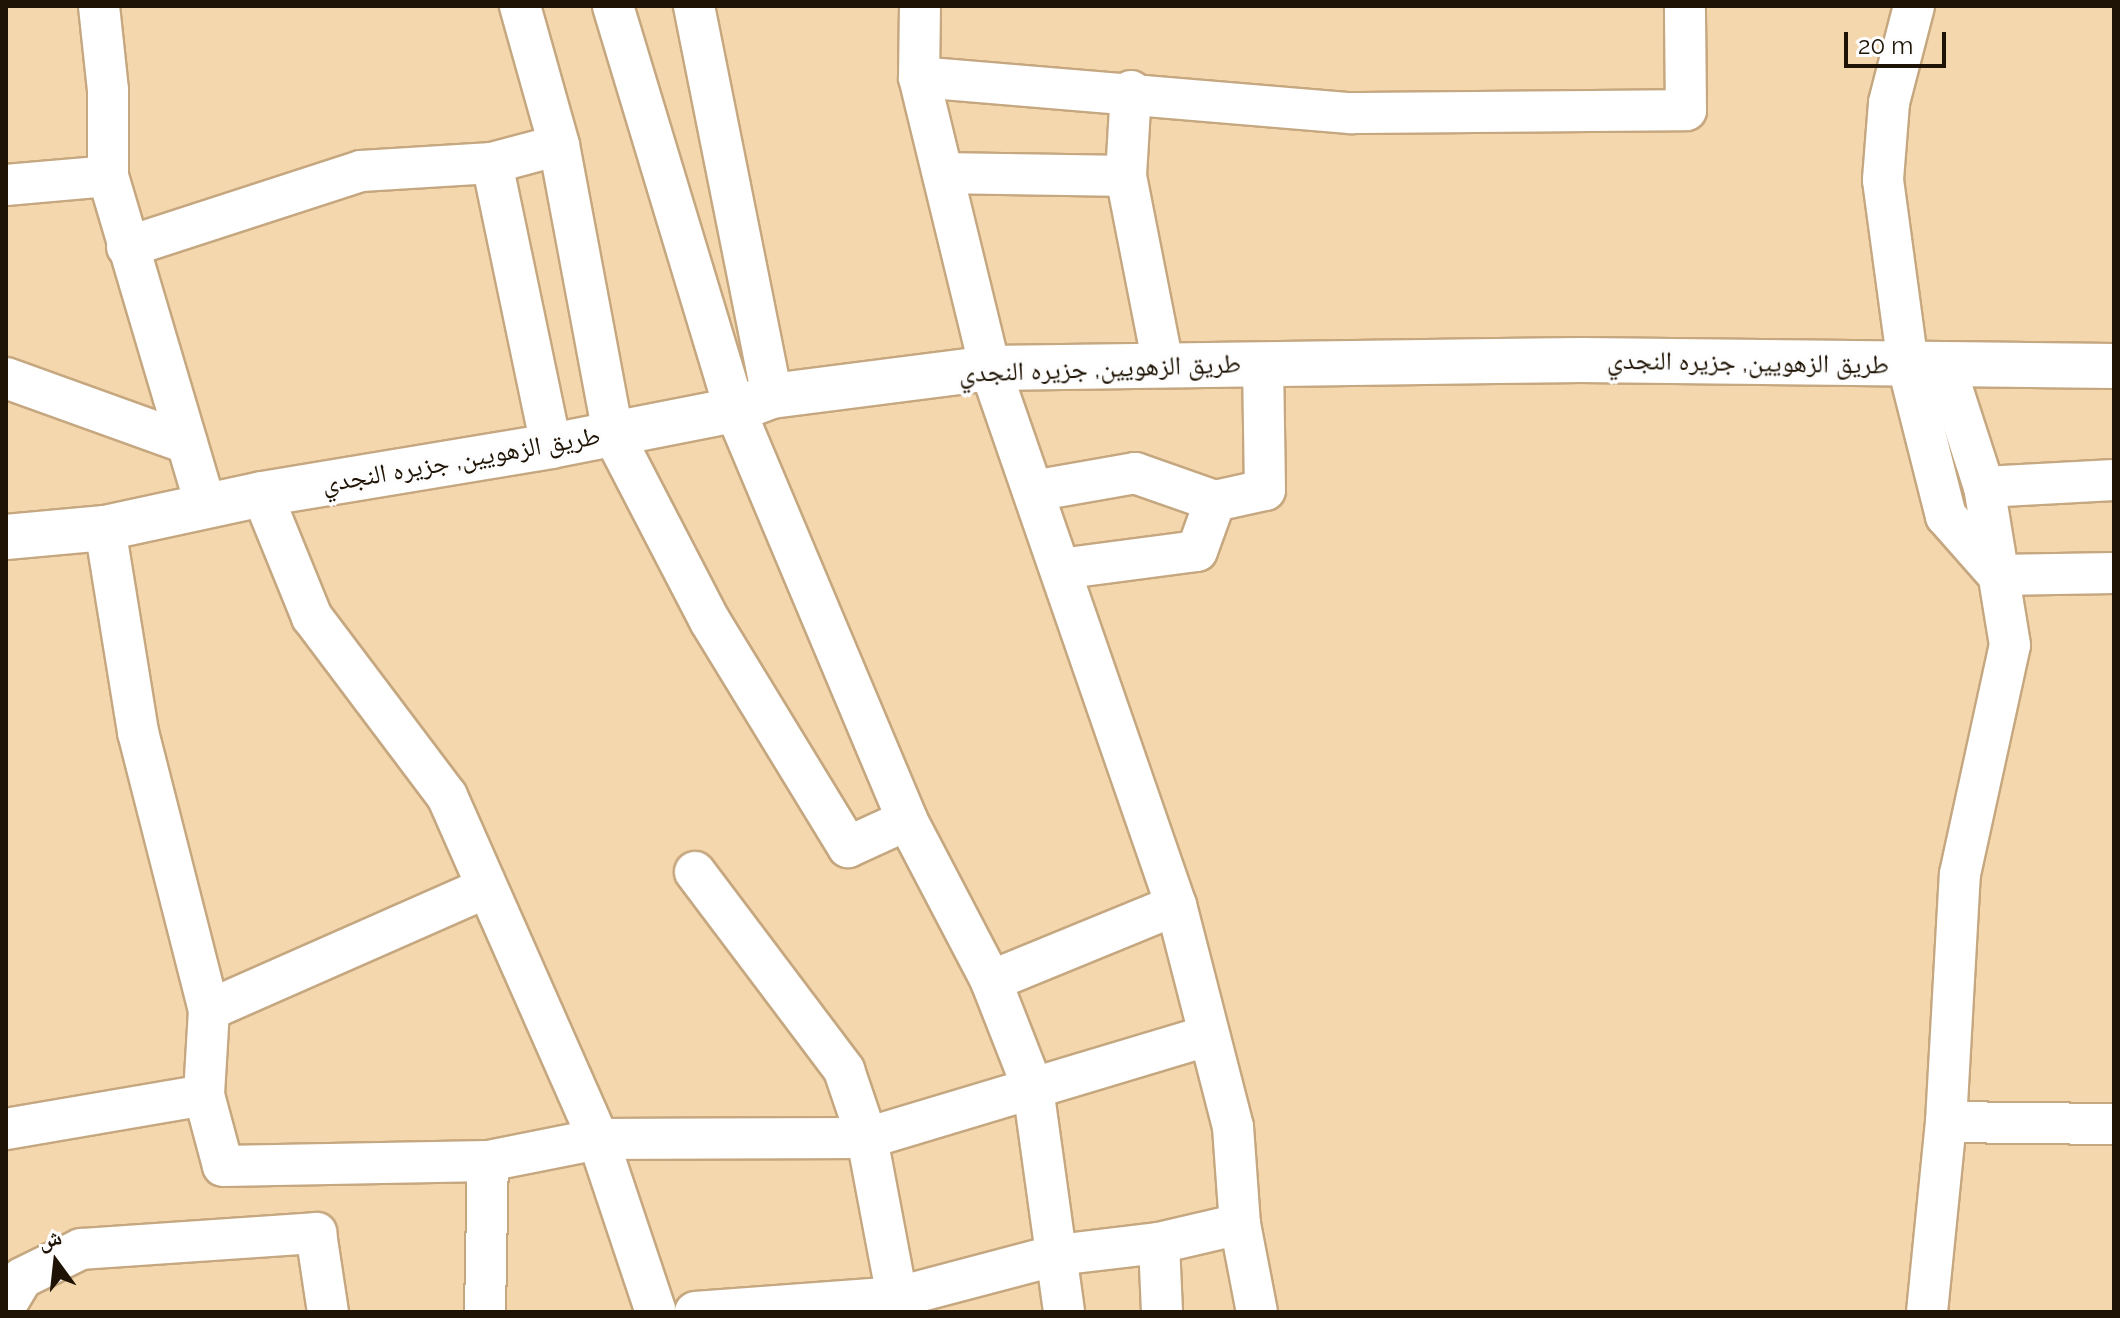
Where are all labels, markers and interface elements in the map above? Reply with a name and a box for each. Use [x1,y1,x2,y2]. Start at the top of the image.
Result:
scale bar [1848,16,1950,66]
text: 20 m [1858,31,1913,60]
street label: طريق الزهويين, جزيره النجدي [1607,345,1889,381]
street label: طريق الزهويين, جزيره النجدي [958,348,1242,390]
street label: طريق الزهويين, جزيره النجدي [319,420,603,500]
north arrow [16,1222,96,1302]
text: ش [35,1223,64,1254]

